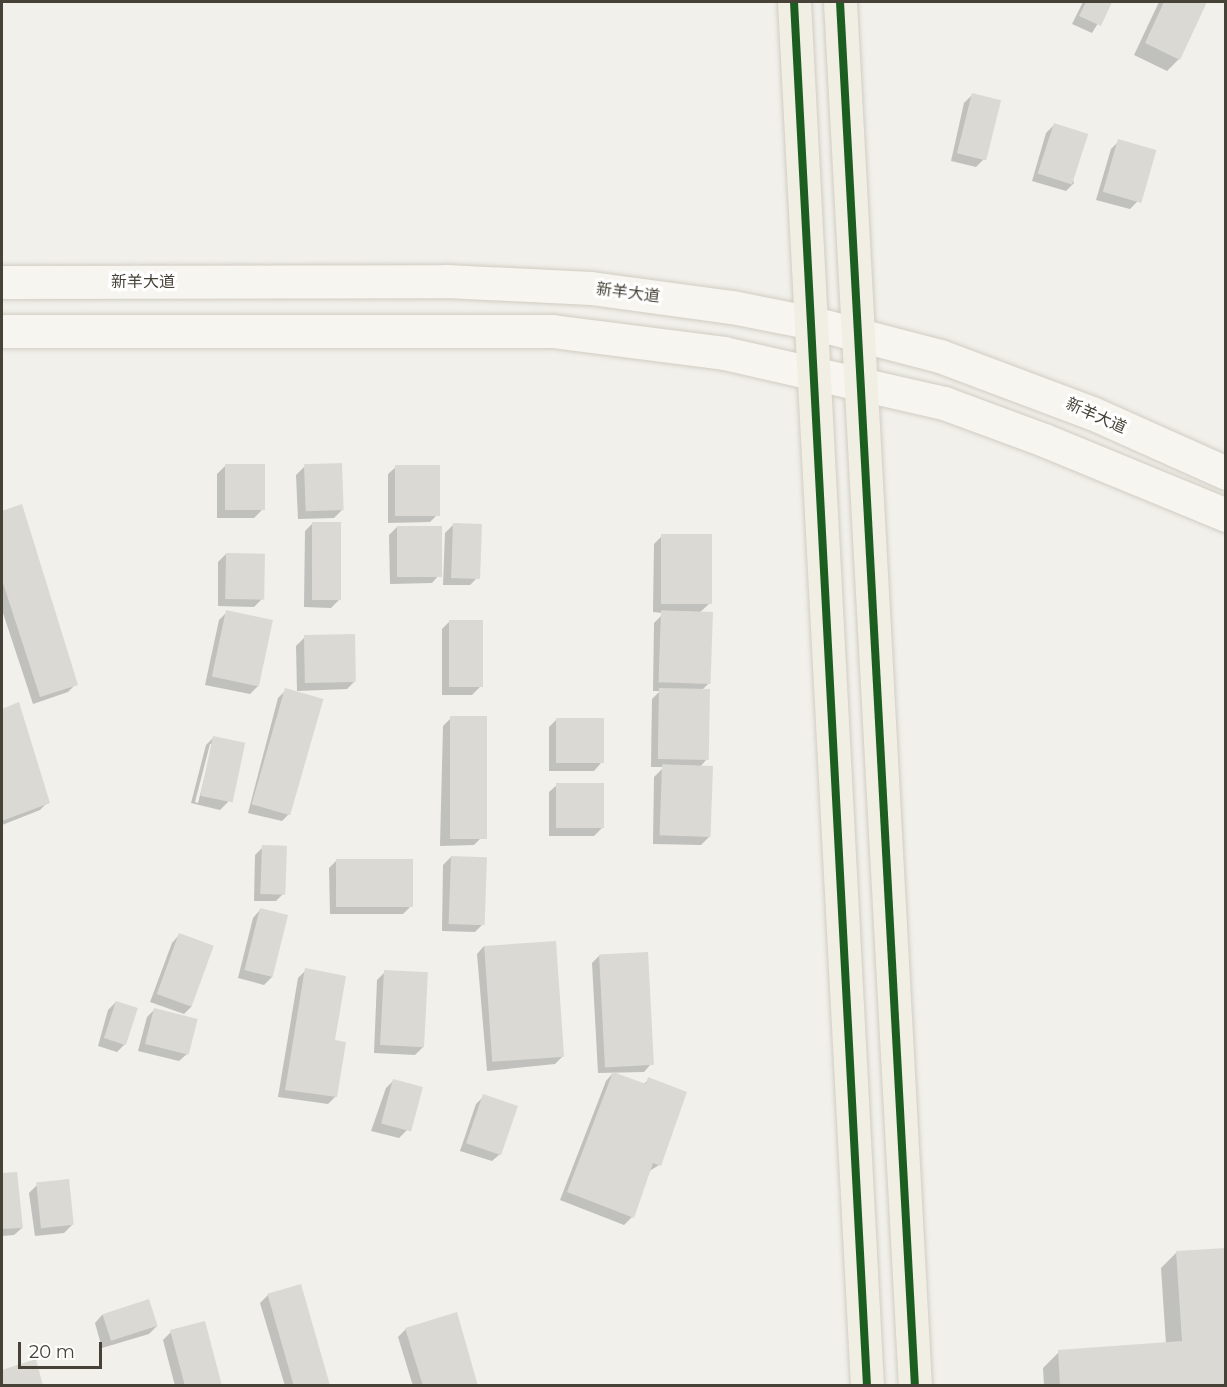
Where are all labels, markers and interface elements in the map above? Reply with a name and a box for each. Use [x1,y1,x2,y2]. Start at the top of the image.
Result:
street label: 新羊大道 [111,272,175,292]
street label: 新羊大道 [595,280,661,306]
street label: 新羊大道 [1063,394,1129,438]
scale bar [21,1330,105,1368]
text: 20 m [29,1341,75,1363]

